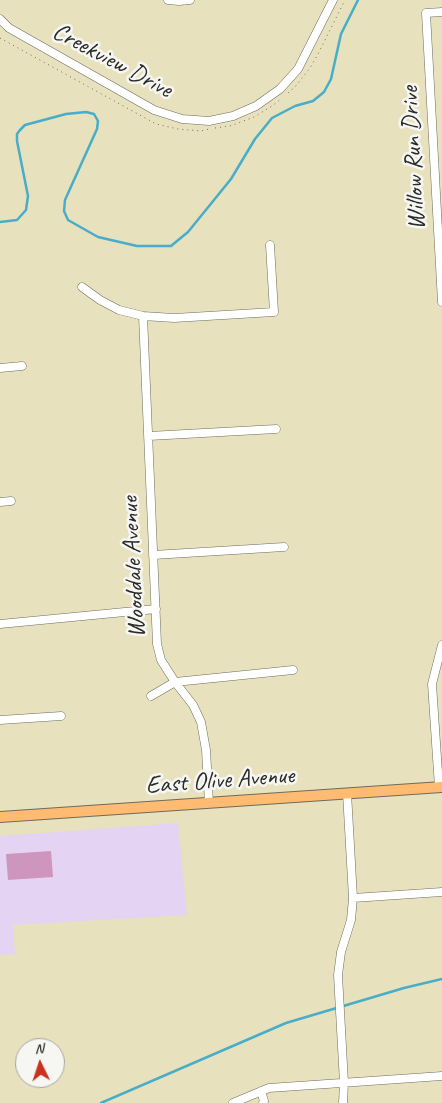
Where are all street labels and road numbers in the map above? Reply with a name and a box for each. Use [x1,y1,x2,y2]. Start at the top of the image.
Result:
street label: Creekview Drive [47,17,177,105]
street label: Willow Run Drive [395,85,433,231]
street label: Wooddale Avenue [115,496,153,638]
street label: East Olive Avenue [145,761,295,801]

